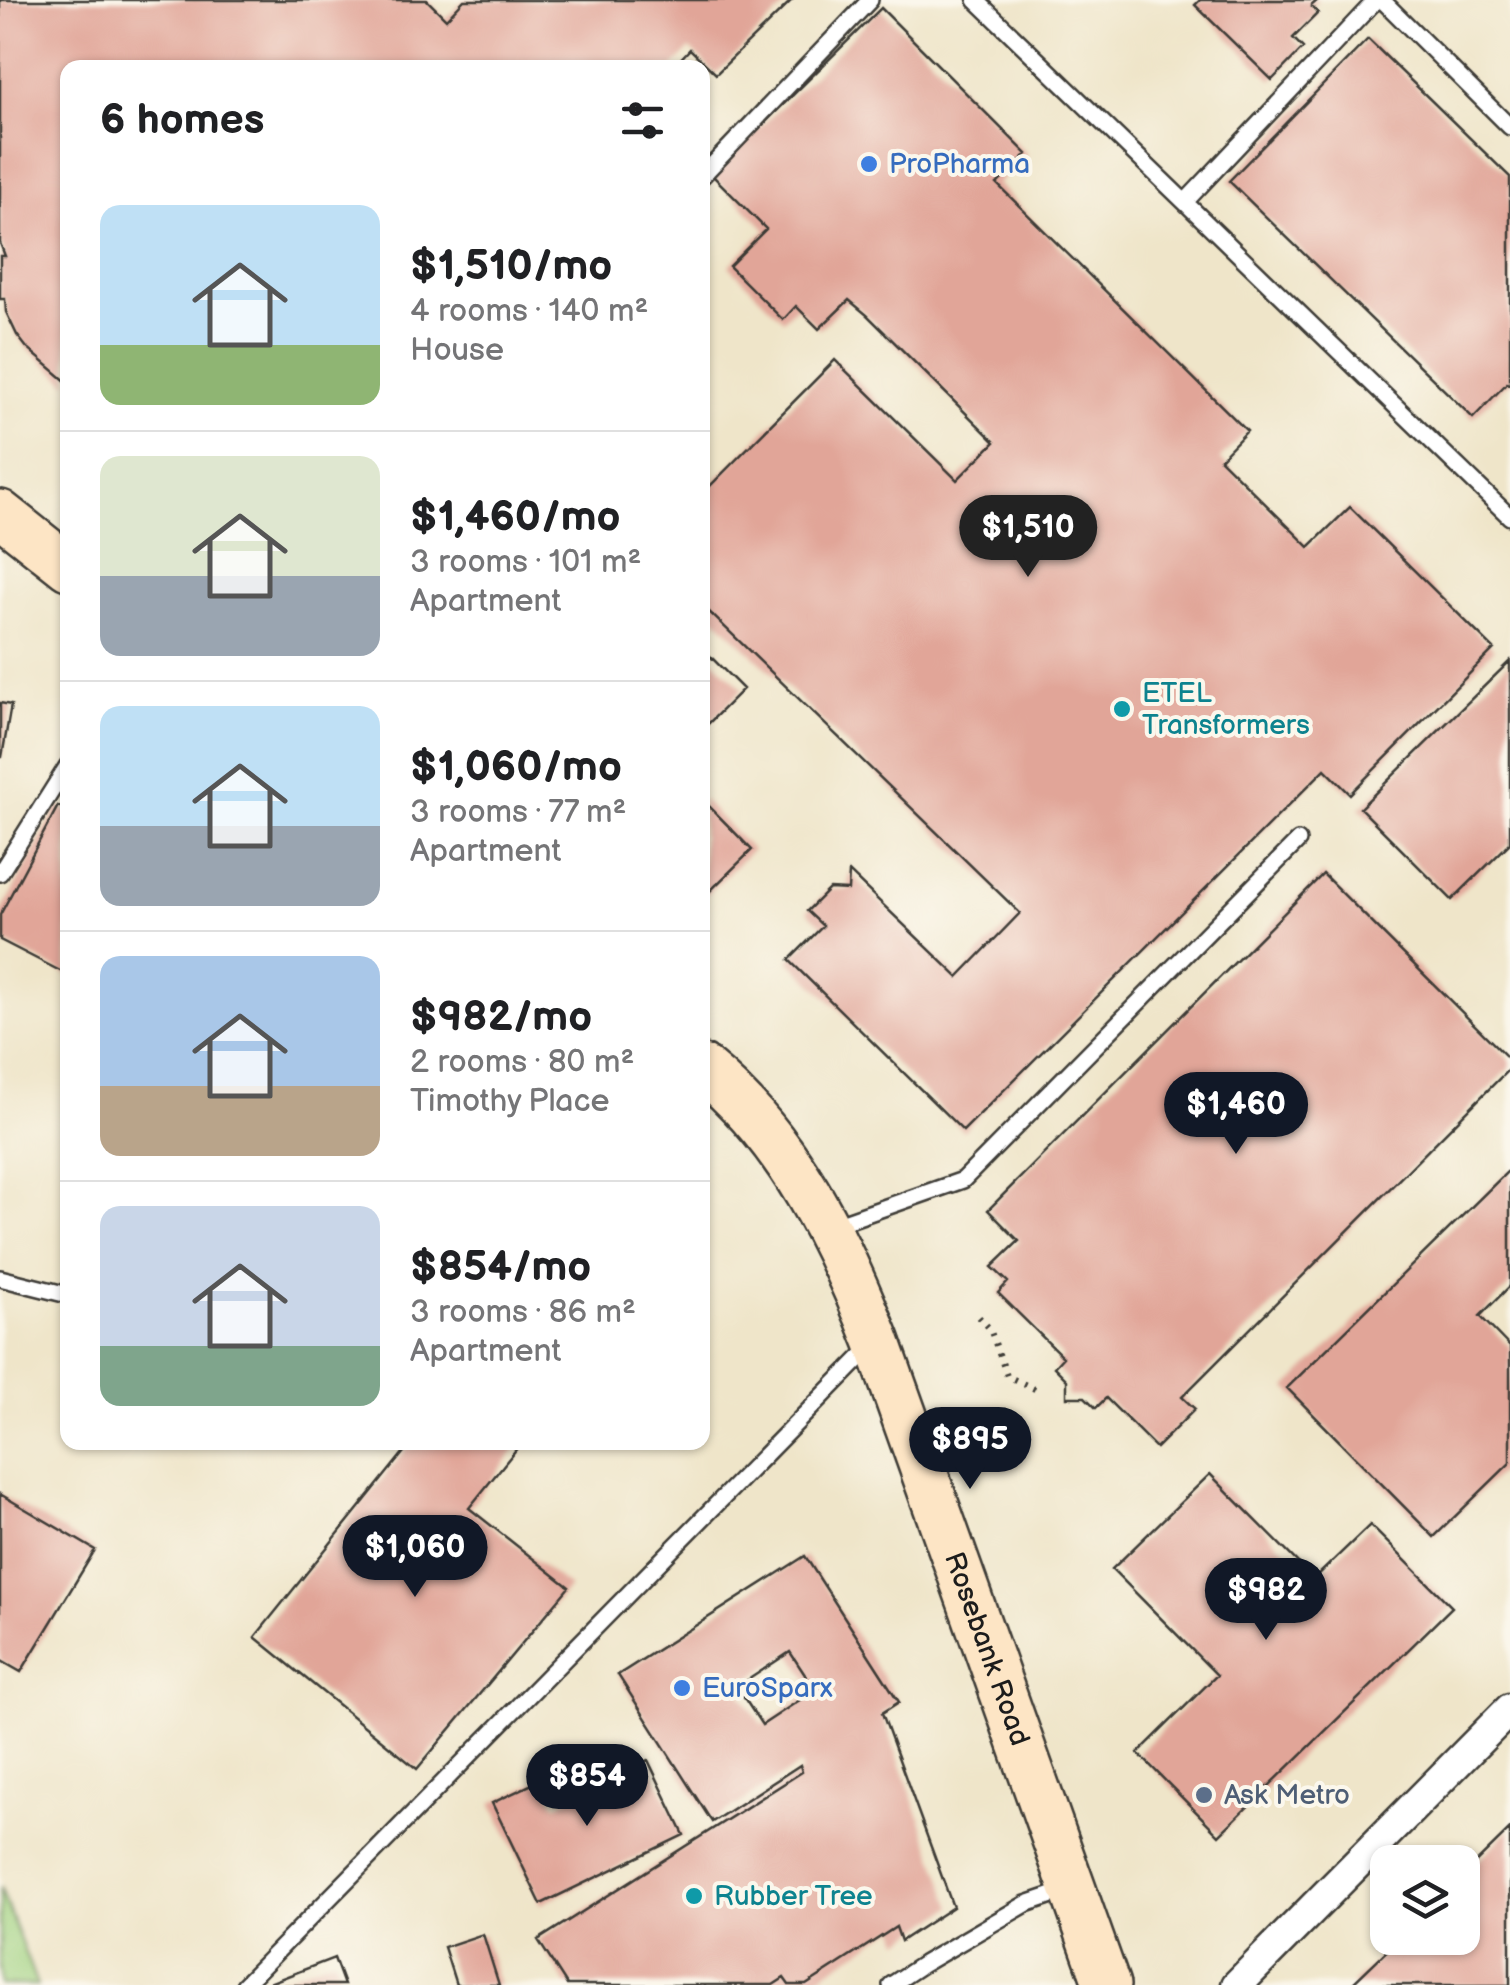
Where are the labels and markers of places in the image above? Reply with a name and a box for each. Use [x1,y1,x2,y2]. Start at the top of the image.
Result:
place label: ProPharma [889,148,1030,181]
marker: ProPharma [858,153,880,175]
pin: $1,510 [947,495,1109,580]
place label: ETEL Transformers [1142,677,1310,742]
marker: ETEL Transformers [1111,698,1133,720]
pin: $1,460 [1155,1072,1317,1157]
pin: $895 [911,1407,1029,1492]
pin: $1,060 [334,1515,496,1600]
pin: $982 [1207,1558,1325,1643]
place label: EuroSparx [702,1672,833,1705]
marker: EuroSparx [671,1677,693,1699]
pin: $854 [528,1744,646,1829]
place label: Ask Metro [1224,1779,1350,1812]
marker: Ask Metro [1193,1784,1215,1806]
place label: Rubber Tree [714,1880,873,1913]
marker: Rubber Tree [683,1885,705,1907]

